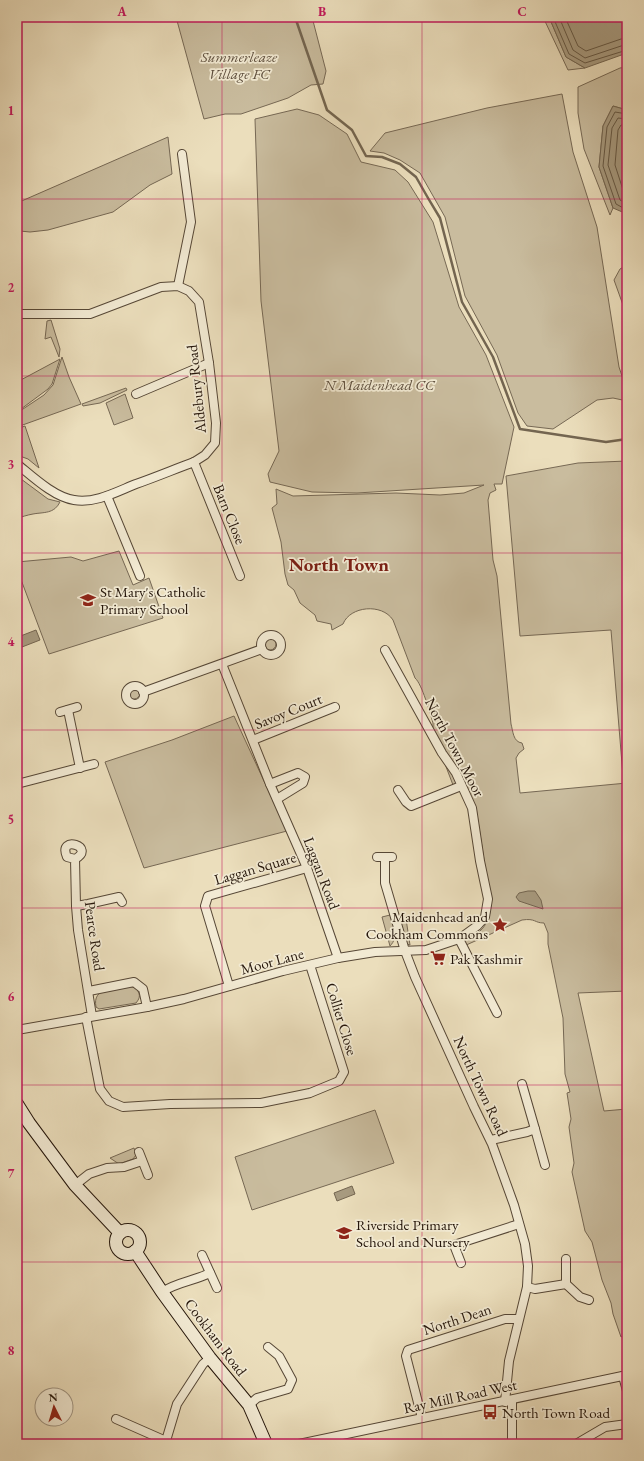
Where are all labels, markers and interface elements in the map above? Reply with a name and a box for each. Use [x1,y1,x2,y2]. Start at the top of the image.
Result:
text: A [116,3,127,20]
text: B [318,3,326,20]
text: C [517,3,527,20]
park label: Summerleaze Village FC [200,47,278,83]
text: 1 [8,102,15,119]
text: 2 [8,279,15,296]
street label: Aldebury Road [182,343,210,435]
park label: N Maidenhead CC [323,375,436,394]
text: 3 [8,456,15,473]
street label: Barn Close [209,481,251,547]
district label: North Town [289,552,389,577]
place label: St Mary's Catholic Primary School [100,582,206,618]
school or university icon: St Mary's Catholic Primary School [79,591,97,609]
text: 4 [8,633,15,650]
street label: Savoy Court [251,689,325,733]
street label: North Town Moor [421,694,489,800]
text: 5 [8,811,14,828]
street label: Laggan Road [299,834,345,912]
street label: Laggan Square [212,847,298,889]
street label: Pearce Road [81,900,109,973]
place label: Maidenhead and Cookham Commons [366,907,488,943]
place icon: Maidenhead and Cookham Commons [491,916,509,934]
street label: Moor Lane [238,943,306,979]
supermarket icon: Pak Kashmir [429,949,447,967]
place label: Pak Kashmir [450,949,523,968]
street label: Collier Close [322,980,362,1058]
text: 6 [8,988,15,1005]
street label: North Town Road [450,1033,513,1139]
text: 7 [8,1165,15,1182]
place label: Riverside Primary School and Nursery [356,1215,470,1251]
school or university icon: Riverside Primary School and Nursery [335,1224,353,1242]
street label: Cookham Road [181,1295,252,1380]
street label: North Dean [420,1299,494,1339]
text: 8 [8,1342,15,1359]
street label: Ray Mill Road West [402,1375,519,1417]
north arrow [34,1387,74,1427]
text: N [48,1390,58,1404]
bus stop icon: North Town Road [481,1403,499,1421]
place label: North Town Road [502,1403,610,1422]

